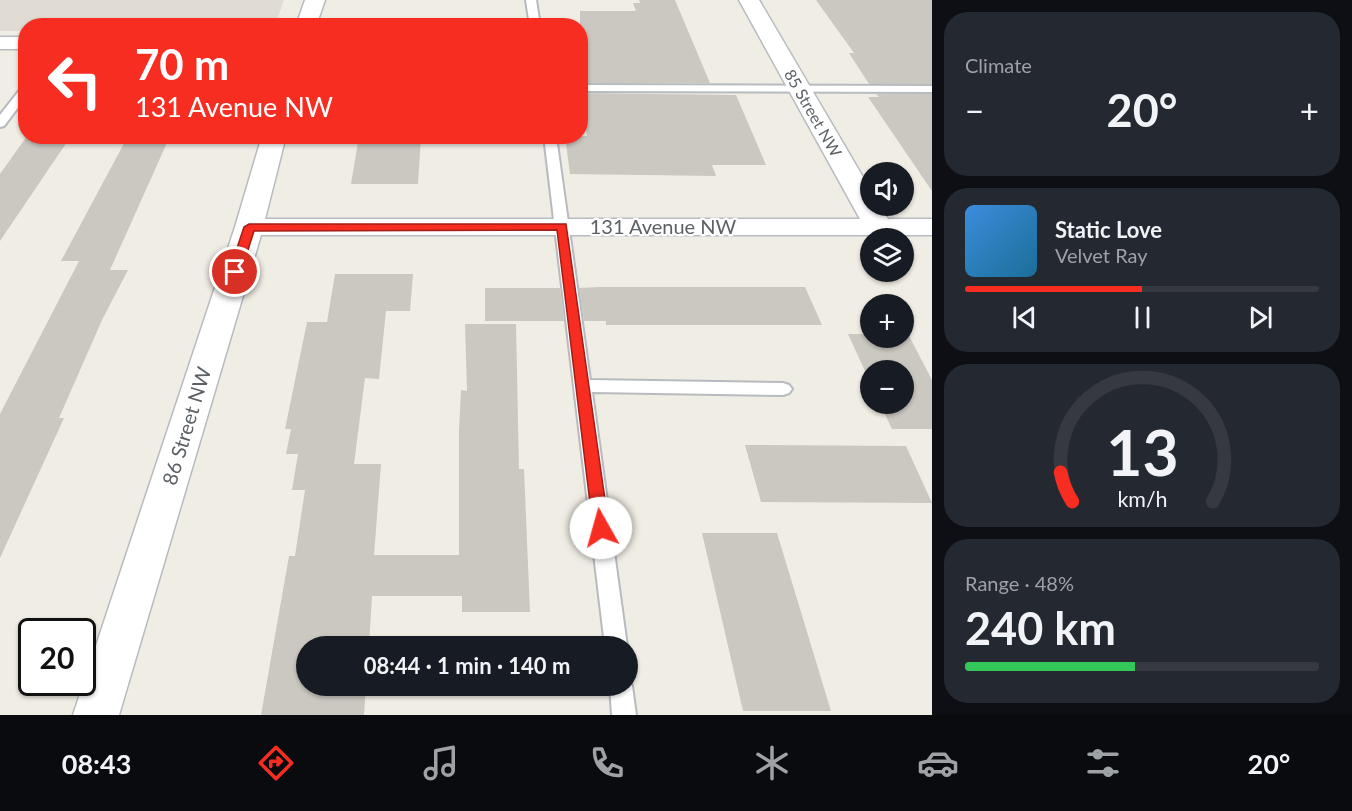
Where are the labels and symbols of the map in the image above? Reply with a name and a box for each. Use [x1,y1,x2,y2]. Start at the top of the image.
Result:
street label: 85 Street NW [781,66,846,160]
street label: 131 Avenue NW [590,214,737,238]
pin [209,246,260,297]
street label: 86 Street NW [157,364,215,488]
position arrow [569,496,633,560]
speed limit sign: 20 [18,618,96,696]

